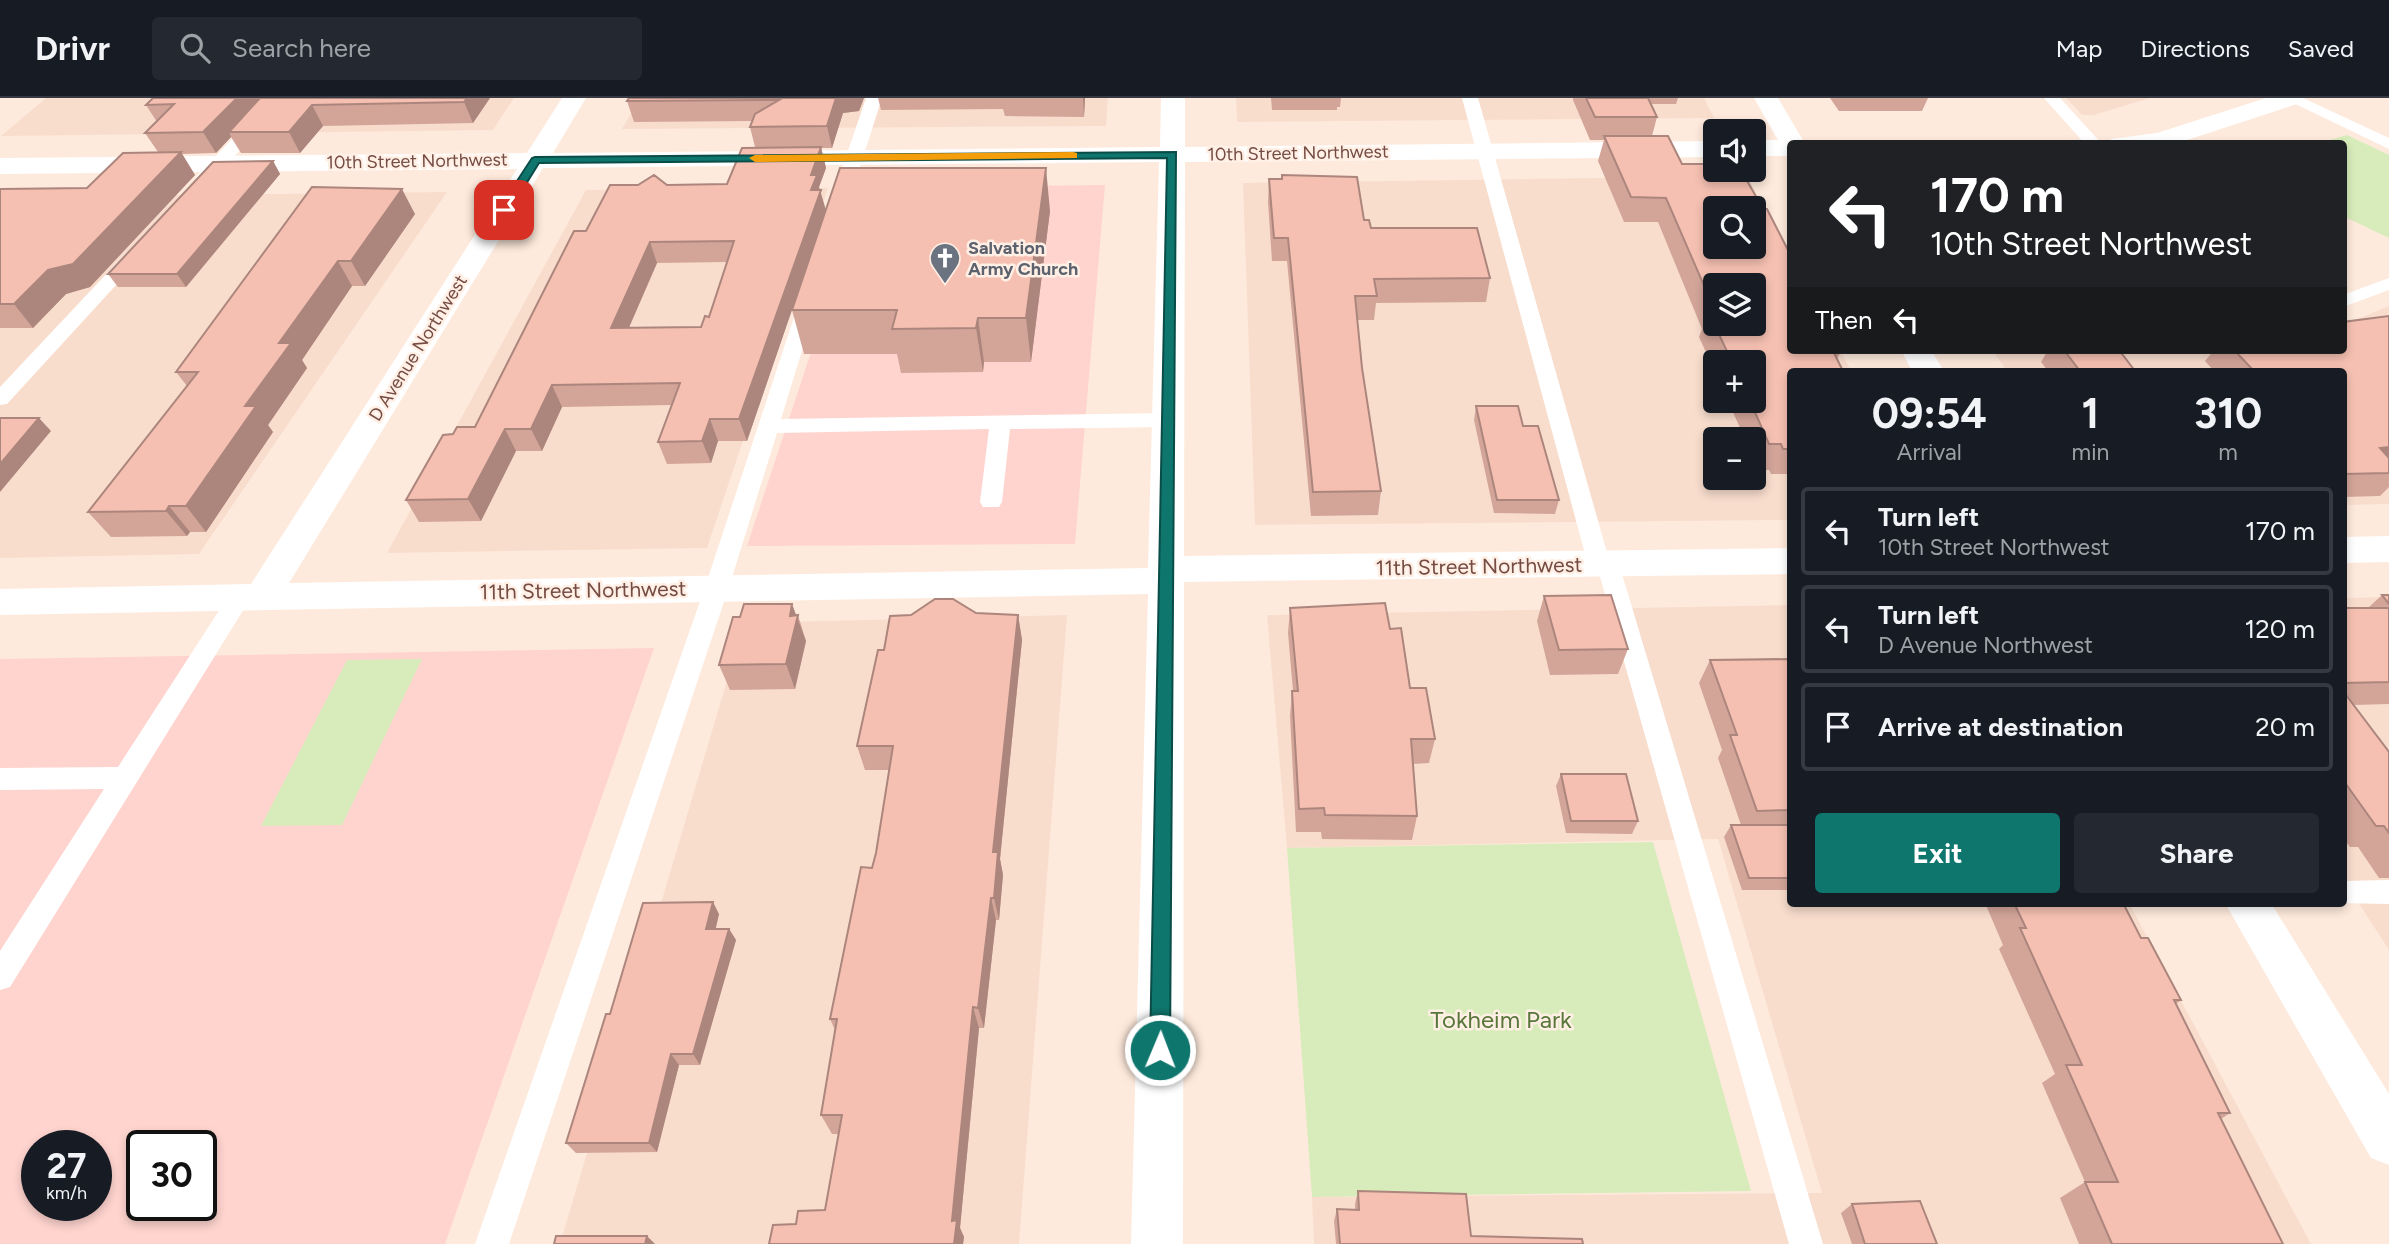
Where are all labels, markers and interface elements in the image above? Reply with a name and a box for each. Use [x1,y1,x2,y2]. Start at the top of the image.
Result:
search box [152,17,642,80]
text: Drivr [35,29,110,68]
icon: search [176,29,214,67]
text: Search here [232,32,371,64]
text: Map [2056,34,2102,63]
text: Directions [2140,34,2250,63]
text: Saved [2288,34,2354,63]
map controls [1703,119,1766,490]
button: sound [1703,119,1766,182]
street label: 10th Street Northwest [1207,140,1389,166]
street label: 10th Street Northwest [326,148,508,174]
text: 170 m [1930,165,2064,224]
icon: left [1815,168,1906,259]
pin [474,180,534,240]
icon: arrive [485,191,523,229]
button: search [1703,196,1766,259]
text: 10th Street Northwest [1930,225,2252,263]
place label: Salvation Army Church [968,237,1078,280]
church icon: Salvation Army Church [928,241,962,285]
street label: D Avenue Northwest [364,271,472,425]
button: layers [1703,273,1766,336]
icon: left [1887,301,1925,339]
text: Then [1815,304,1873,336]
button: + [1703,350,1766,413]
text: 09:54 [1872,388,1987,439]
text: 1 [2082,388,2099,439]
text: 310 [2194,388,2262,439]
button: − [1703,427,1766,490]
text: Arrival [1897,438,1962,466]
text: min [2072,438,2109,466]
text: m [2218,438,2238,466]
text: Turn left [1878,501,1979,533]
icon: left [1819,512,1857,550]
text: 170 m [2245,515,2315,547]
text: 10th Street Northwest [1878,533,2110,561]
street label: 11th Street Northwest [1375,552,1583,580]
street label: 11th Street Northwest [479,576,687,604]
text: Turn left [1878,599,1979,631]
icon: left [1819,610,1857,648]
text: 120 m [2245,613,2315,645]
text: D Avenue Northwest [1878,631,2093,659]
icon: arrive [1819,708,1857,746]
text: Arrive at destination [1878,711,2123,743]
text: 20 m [2255,711,2315,743]
button: Exit [1815,813,2060,893]
button: Share [2074,813,2319,893]
park label: Tokheim Park [1430,1005,1572,1034]
position arrow [1123,1013,1197,1087]
speed limit sign: 30 [126,1130,217,1221]
text: 27 [47,1145,86,1187]
text: km/h [46,1182,87,1204]

